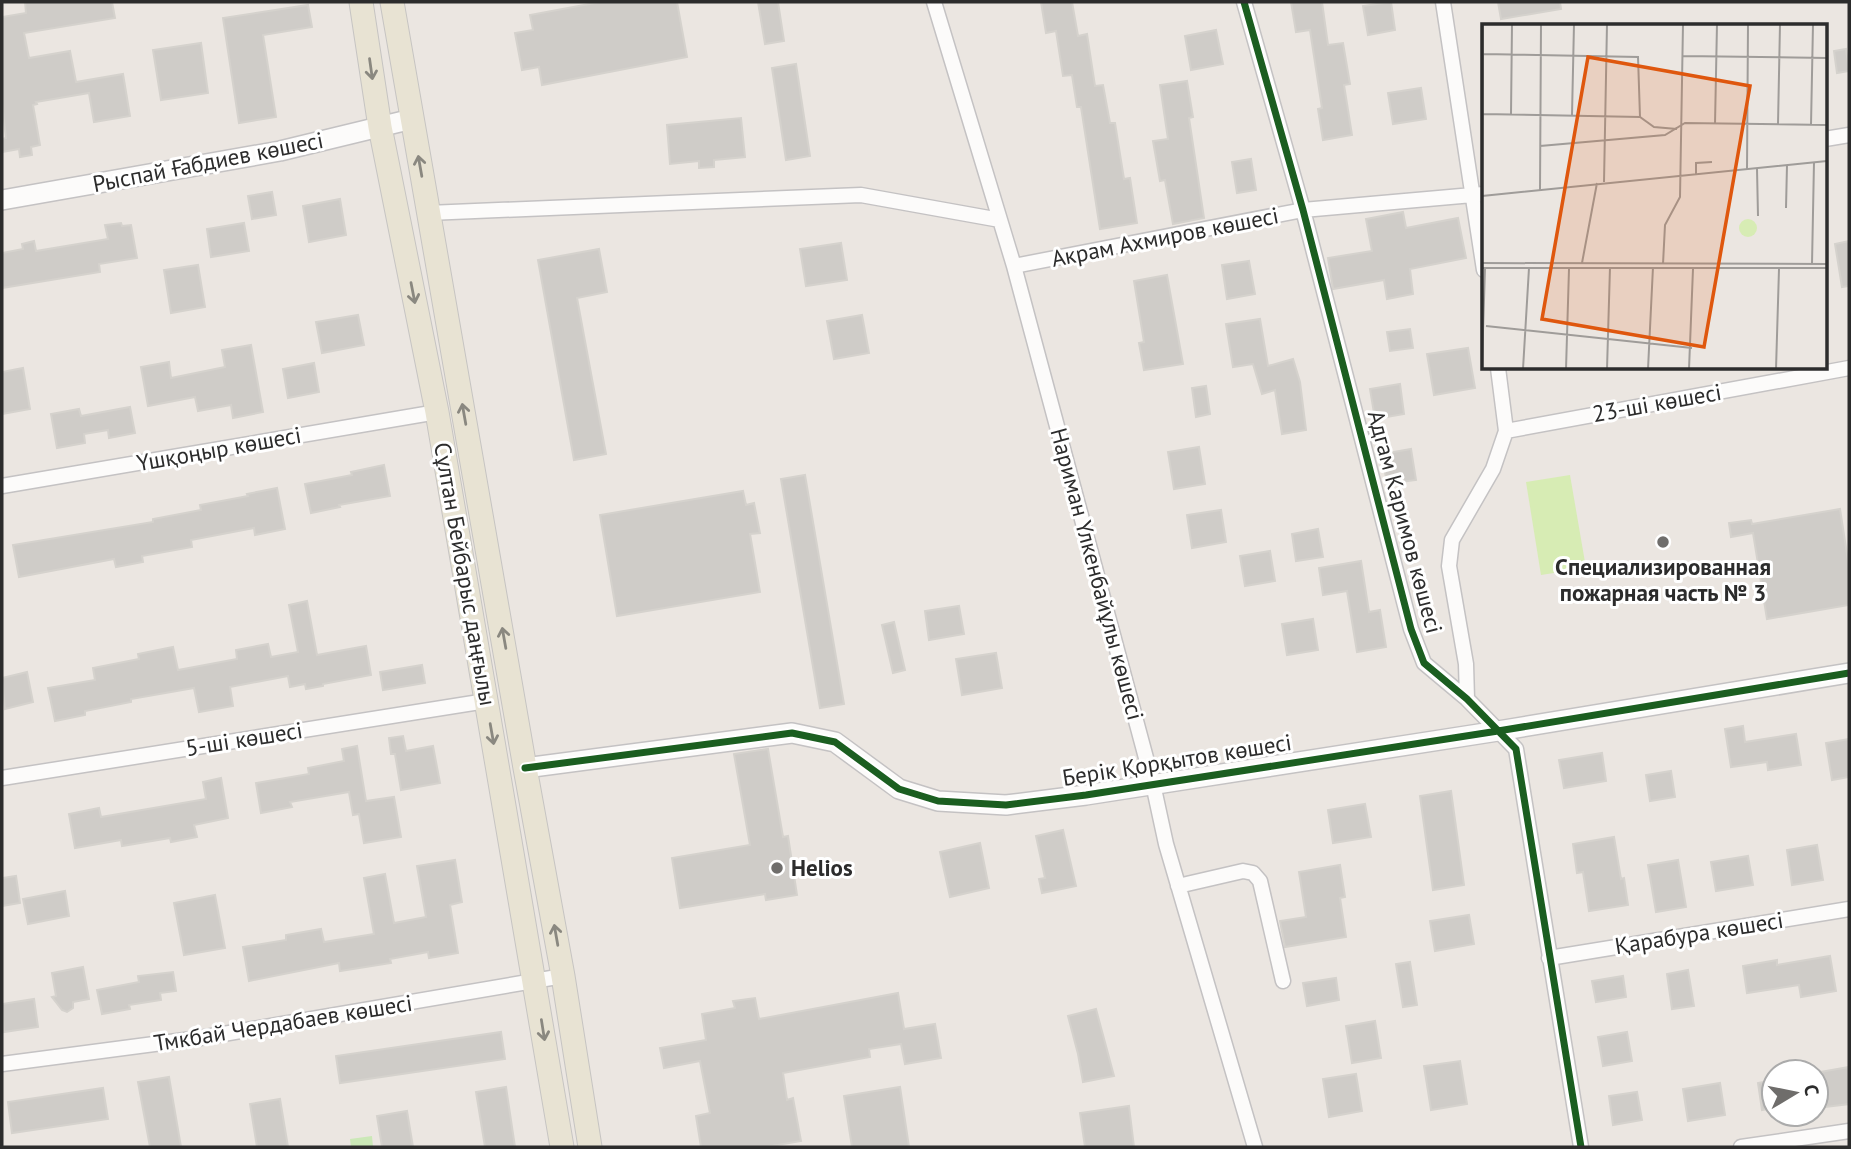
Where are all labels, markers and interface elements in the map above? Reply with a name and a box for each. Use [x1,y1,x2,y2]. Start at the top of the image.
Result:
inset map [1482,24,1826,369]
one-way arrow [365,57,378,80]
street label: Рыспай Ғабдиев көшесі [90,125,326,198]
one-way arrow [413,155,426,178]
street label: Акрам Ахмиров көшесі [1049,200,1281,273]
one-way arrow [407,281,420,304]
street label: 23-шi көшесi [1590,377,1724,428]
one-way arrow [457,403,470,426]
street label: Адгам Каримов көшесі [1362,407,1449,637]
street label: Үшқоңыр көшесі [134,420,303,477]
street label: Нариман Үлкенбайұлы көшесі [1044,425,1151,723]
street label: Сұлтан Бейбарыс даңғылы [428,440,503,708]
marker: Специализированная пожарная часть № 3 [1655,534,1671,550]
place label: Специализированная пожарная часть № 3 [1555,552,1771,607]
one-way arrow [497,627,510,650]
street label: 5-ші көшесі [183,715,304,762]
one-way arrow [486,722,499,745]
street label: Берік Қорқытов көшесі [1060,727,1294,792]
place label: Helios [791,853,853,882]
marker: Helios [769,860,785,876]
street label: Қарабура көшесі [1613,905,1785,960]
one-way arrow [549,924,562,947]
street label: Тмкбай Чердабаев көшесі [152,988,414,1057]
one-way arrow [537,1018,550,1041]
north arrow [1760,1058,1830,1128]
text: С [1799,1083,1825,1098]

